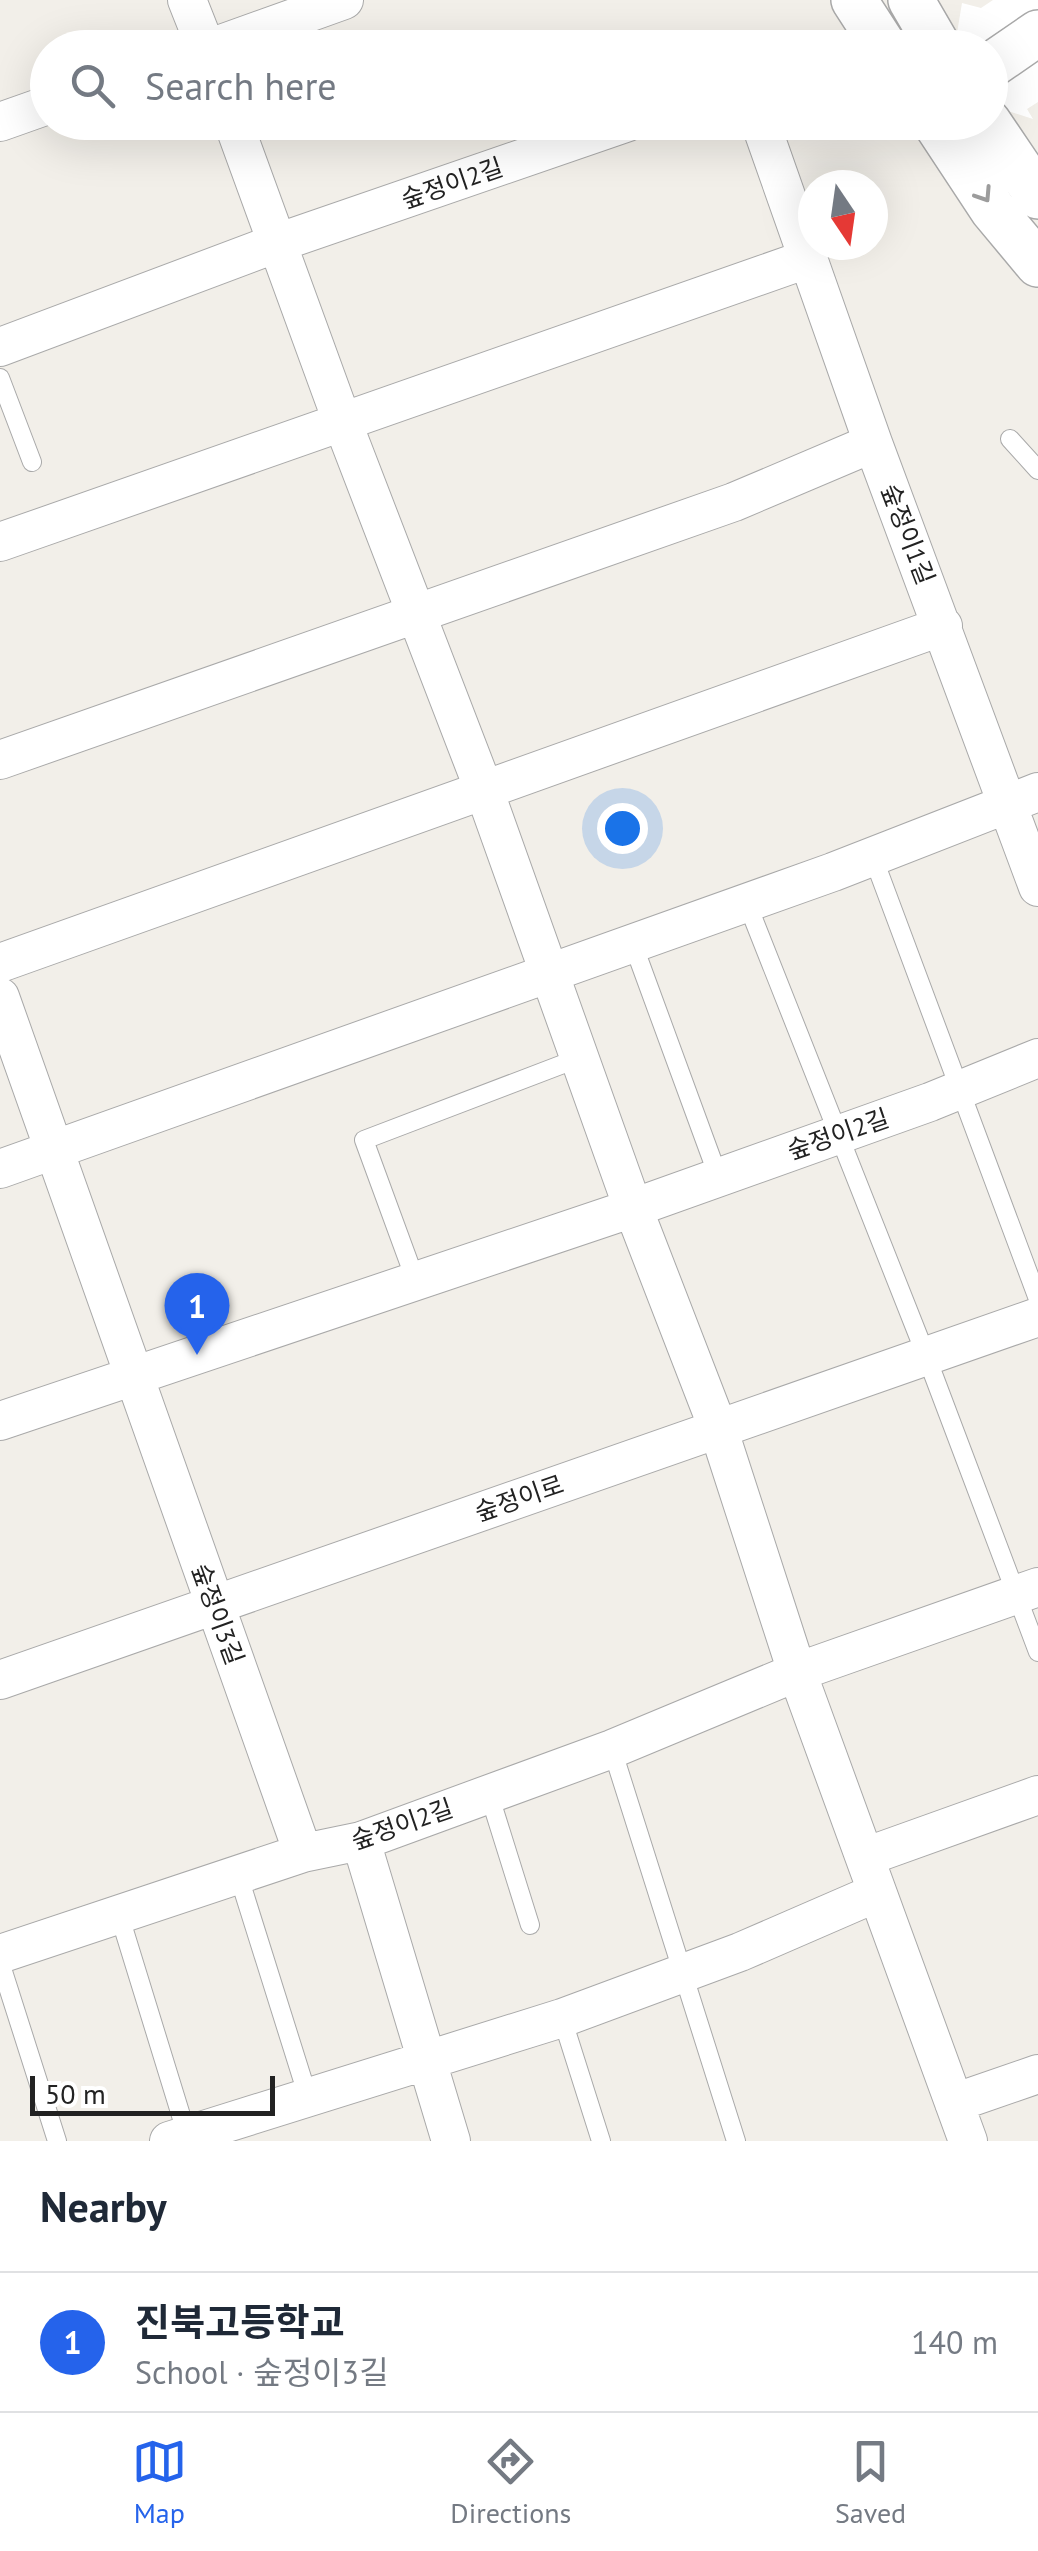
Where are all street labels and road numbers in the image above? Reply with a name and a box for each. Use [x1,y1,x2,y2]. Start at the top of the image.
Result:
street label: 숲정이2길 [397,151,507,215]
street label: 숲정이1길 [874,479,942,589]
street label: 숲정이2길 [783,1102,893,1166]
street label: 숲정이로 [470,1468,568,1528]
street label: 숲정이3길 [185,1559,251,1669]
street label: 숲정이2길 [347,1792,457,1856]

